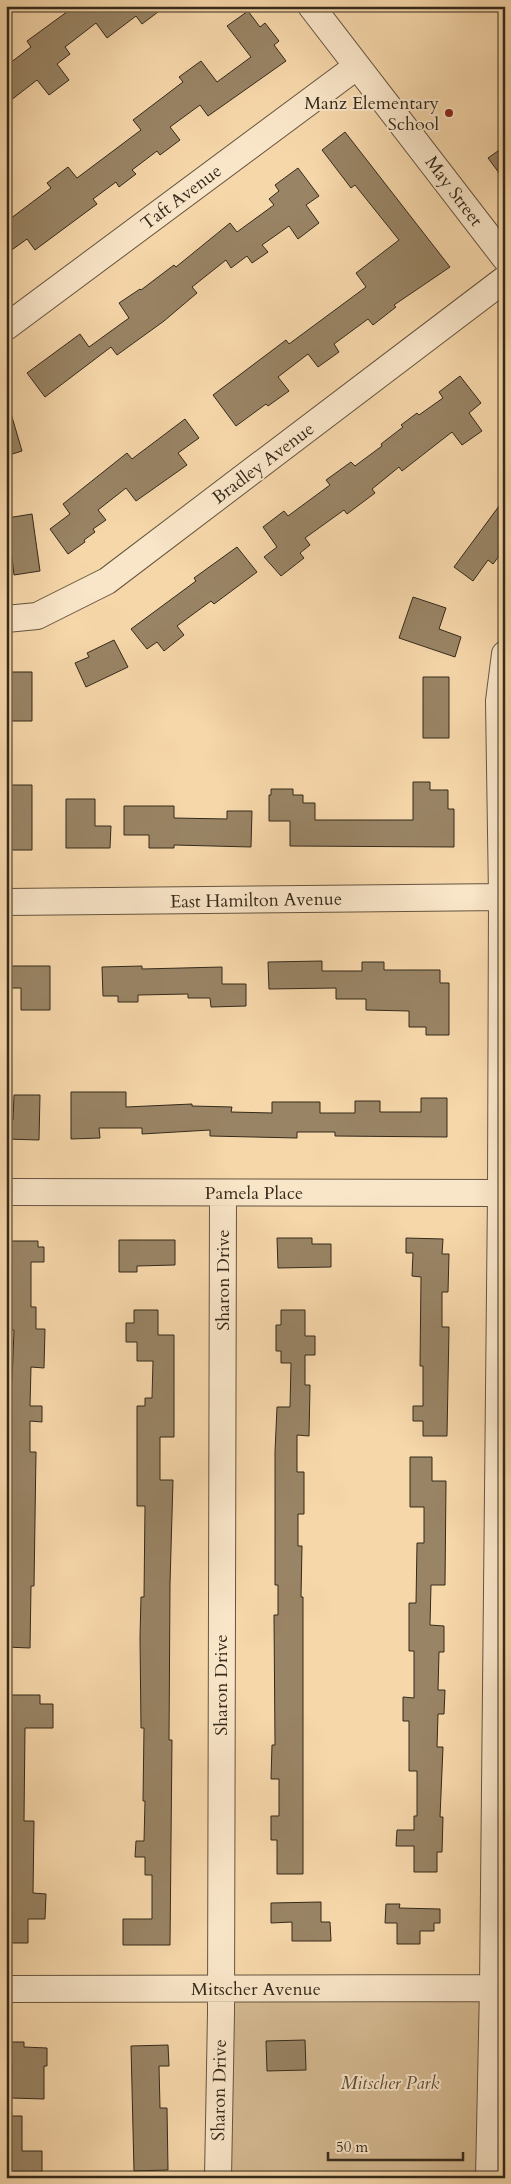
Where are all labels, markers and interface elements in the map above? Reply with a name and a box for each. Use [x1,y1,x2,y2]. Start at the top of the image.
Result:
place label: Manz Elementary School [304,91,439,137]
marker: Manz Elementary School [443,107,455,119]
street label: May Street [419,151,489,232]
street label: Taft Avenue [136,159,227,236]
street label: Bradley Avenue [207,417,319,510]
street label: East Hamilton Avenue [170,887,342,914]
street label: Pamela Place [205,1181,303,1206]
street label: Sharon Drive [211,1229,236,1331]
street label: Sharon Drive [209,1634,234,1736]
street label: Mitscher Avenue [191,1977,321,2002]
street label: Sharon Drive [206,2039,233,2141]
park label: Mitscher Park [341,2071,439,2096]
scale bar [328,2129,464,2161]
text: 50 m [336,2137,368,2157]

